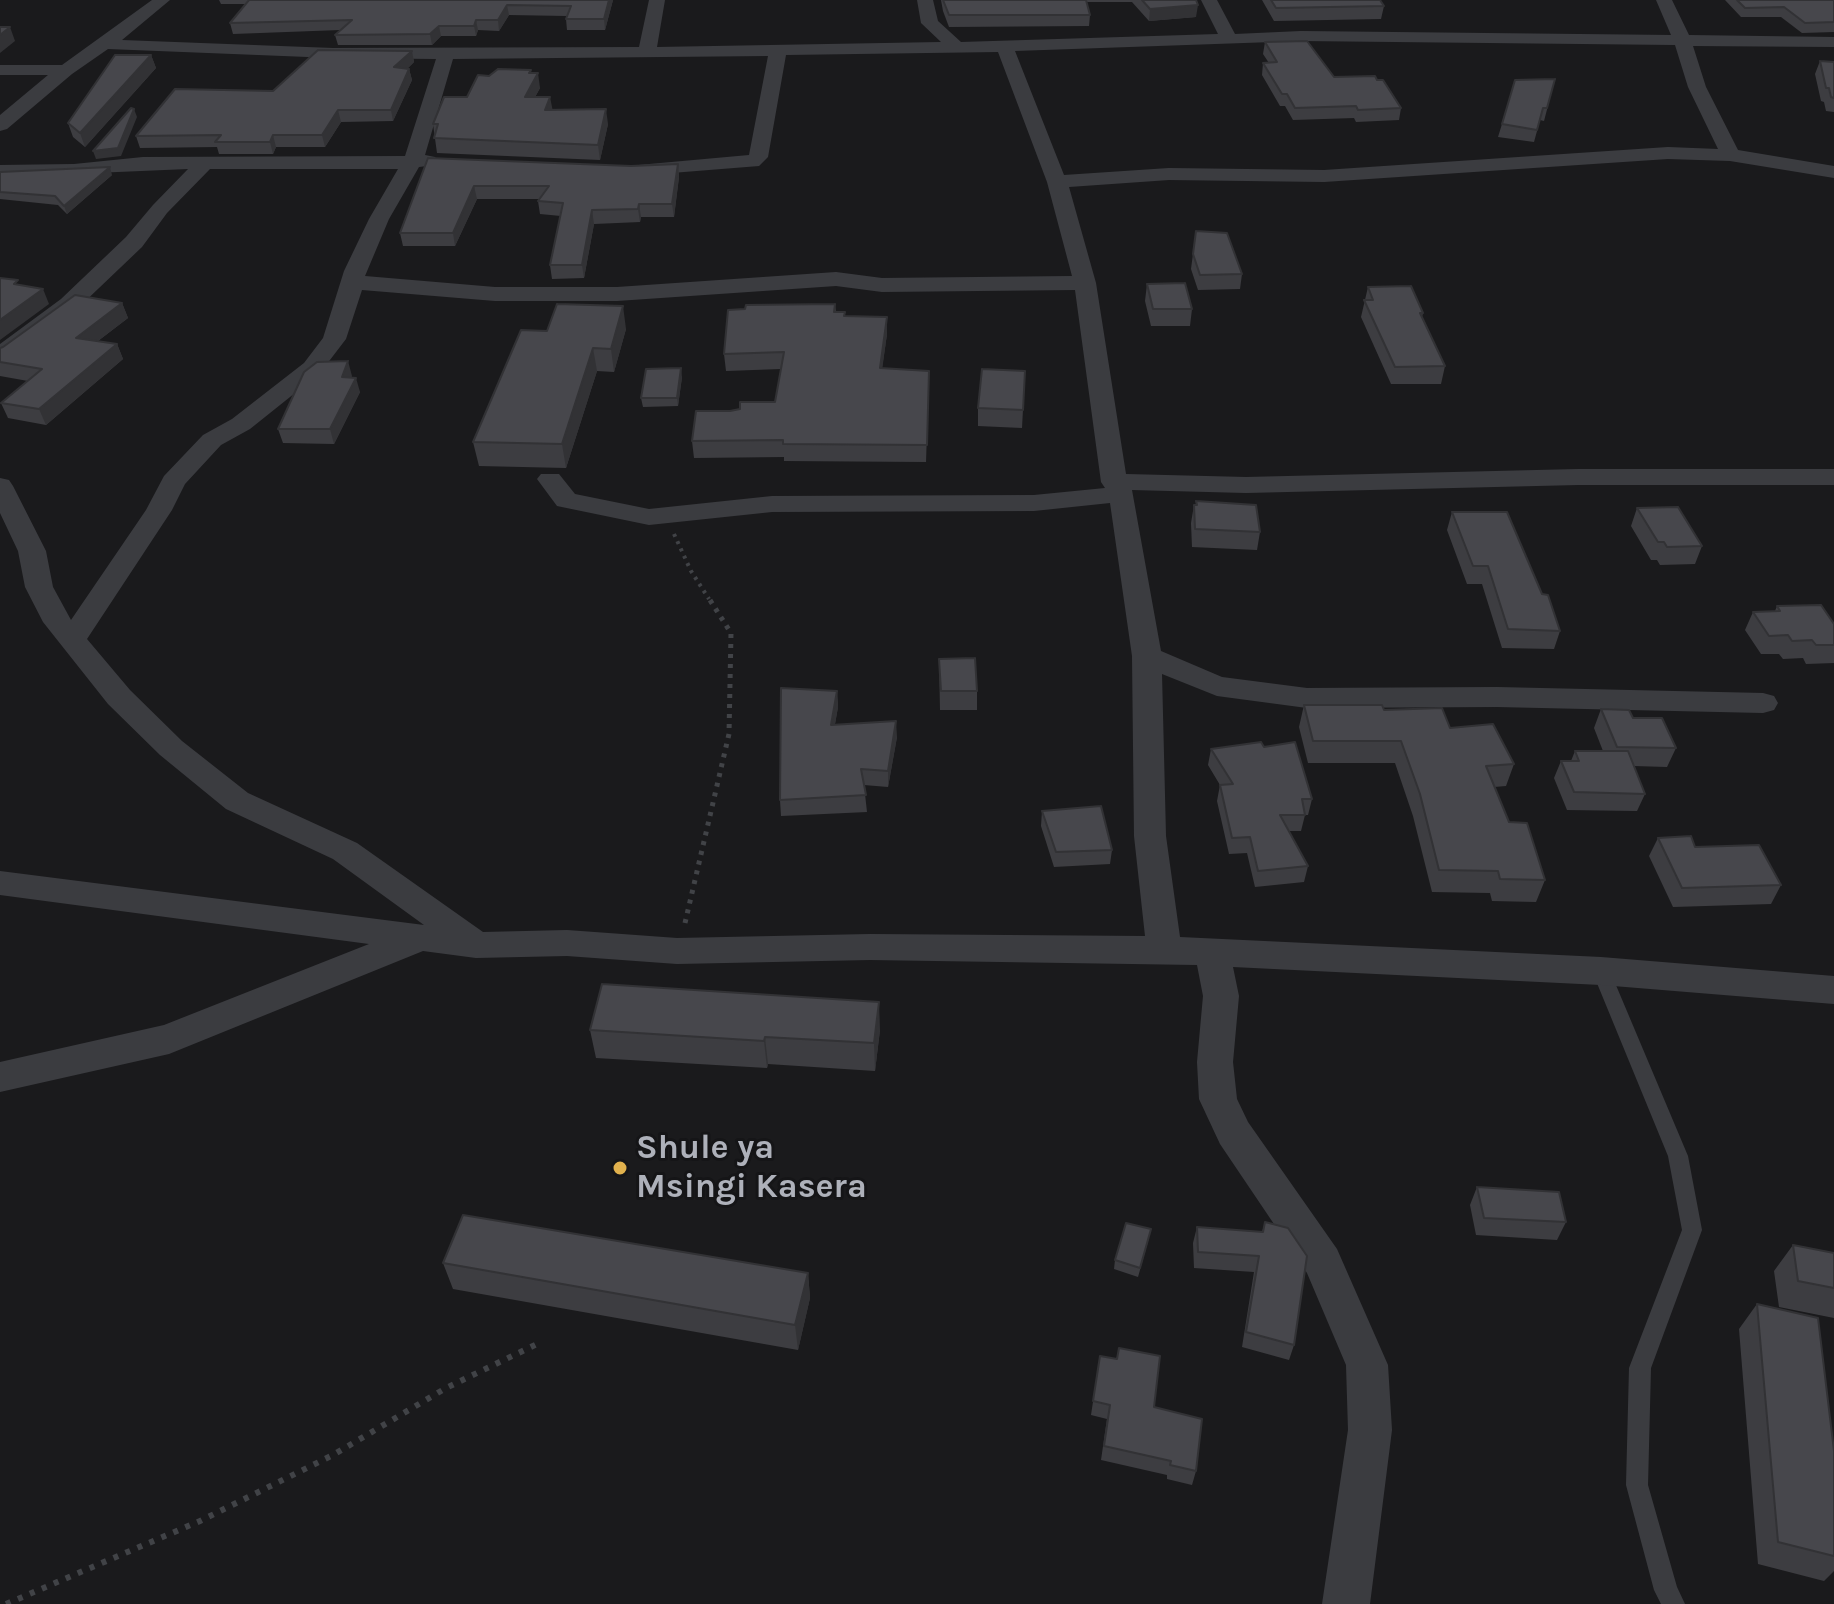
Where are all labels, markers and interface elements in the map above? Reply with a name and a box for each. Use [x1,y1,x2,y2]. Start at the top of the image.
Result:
place label: Shule ya Msingi Kasera [636,1128,867,1208]
marker: Shule ya Msingi Kasera [611,1159,629,1177]

